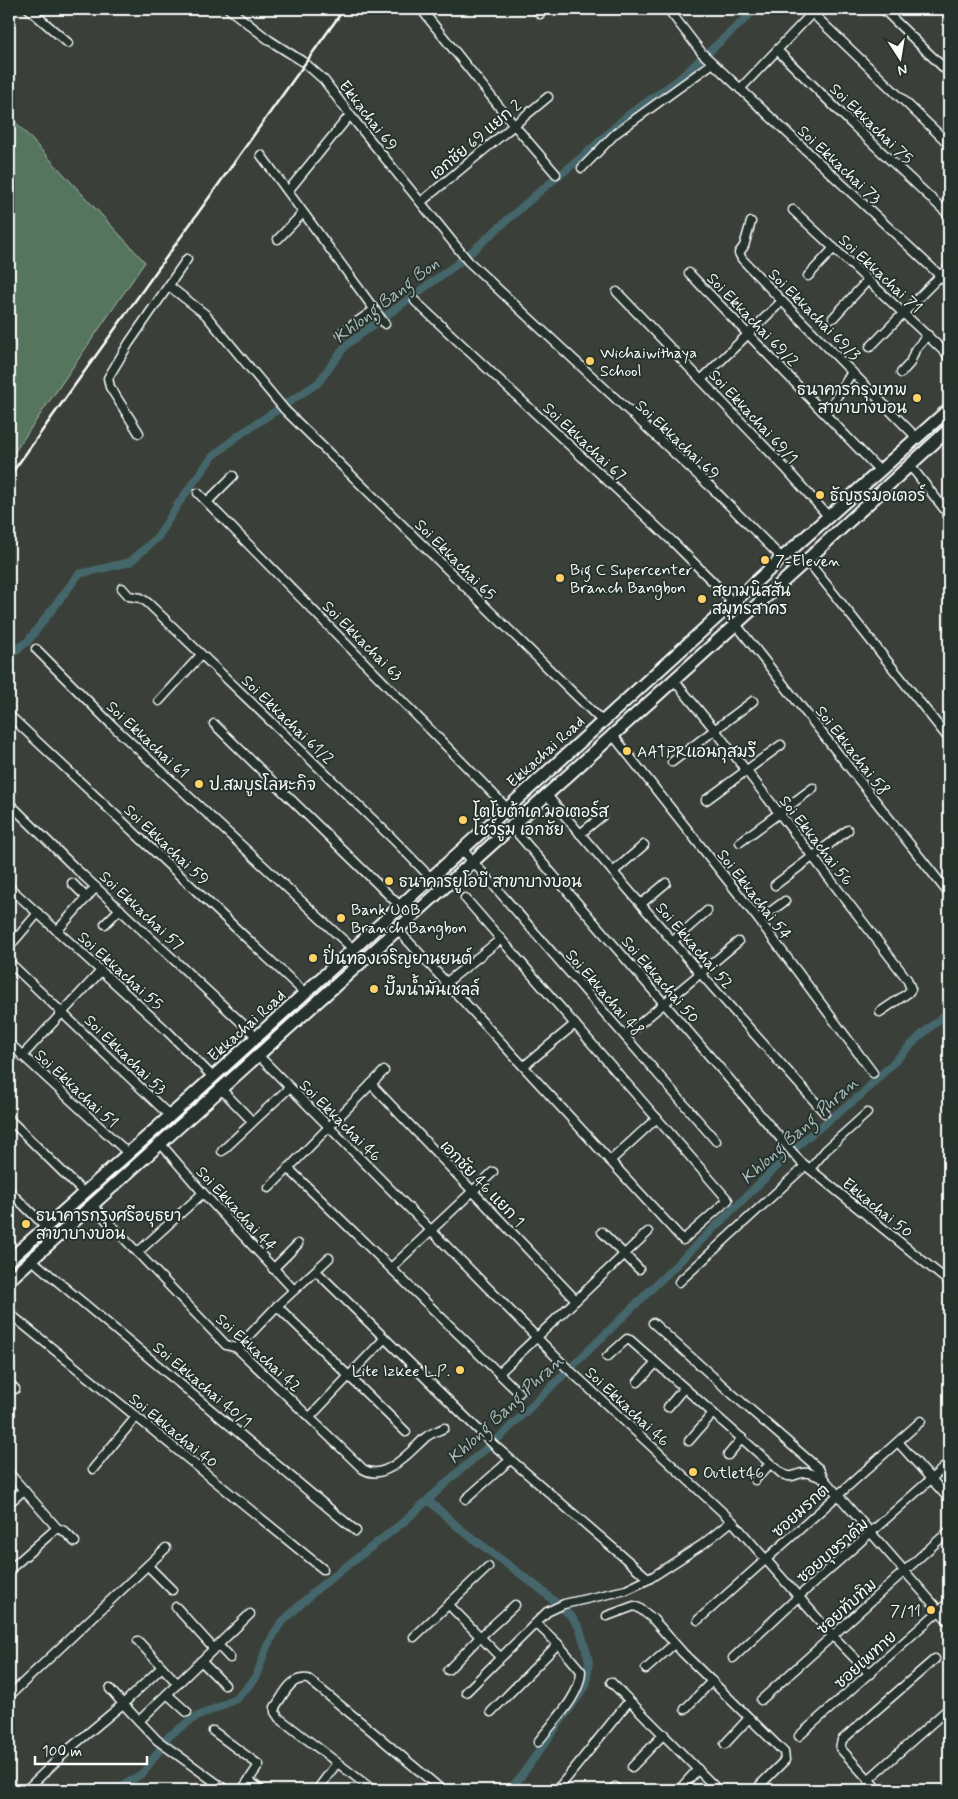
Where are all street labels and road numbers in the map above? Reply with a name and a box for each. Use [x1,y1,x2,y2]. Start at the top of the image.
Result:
street label: Ekkachai 69 [334,76,402,155]
street label: Soi Ekkachai 75 [825,79,917,169]
street label: เอกชัย 69 แยก 2 [425,95,526,185]
street label: Soi Ekkachai 73 [793,121,885,209]
street label: Soi Ekkachai 71 [834,230,926,318]
street label: Soi Ekkachai 69/3 [763,264,865,366]
street label: Soi Ekkachai 69/2 [702,269,802,372]
street label: Soi Ekkachai 69/1 [704,365,802,469]
street label: Soi Ekkachai 69 [630,396,724,485]
street label: Soi Ekkachai 67 [538,398,630,486]
street label: Soi Ekkachai 65 [410,515,500,605]
street label: Soi Ekkachai 63 [317,596,407,686]
street label: Soi Ekkachai 61/2 [236,671,338,769]
street label: Soi Ekkachai 61 [101,696,193,784]
street label: Soi Ekkachai 58 [810,702,894,800]
street label: Ekkachai Road [503,712,589,793]
street label: Soi Ekkachai 56 [774,792,858,890]
street label: Soi Ekkachai 59 [119,800,213,890]
street label: Soi Ekkachai 54 [712,845,796,945]
street label: Soi Ekkachai 57 [94,867,188,956]
street label: Soi Ekkachai 52 [650,898,737,994]
street label: Soi Ekkachai 55 [73,927,167,1015]
street label: Soi Ekkachai 50 [616,932,704,1028]
street label: Soi Ekkachai 48 [560,945,647,1041]
street label: Ekkachai Road [204,986,290,1067]
street label: Soi Ekkachai 53 [79,1010,171,1100]
street label: Soi Ekkachai 51 [30,1045,122,1133]
street label: Soi Ekkachai 46 [294,1075,386,1167]
street label: เอกชัย 46 แยก 1 [435,1135,530,1232]
street label: Soi Ekkachai 44 [191,1162,281,1256]
street label: Ekkachai 50 [837,1173,917,1243]
street label: Soi Ekkachai 42 [211,1309,305,1397]
street label: Soi Ekkachai 40/1 [150,1337,256,1431]
street label: Soi Ekkachai 46 [580,1362,674,1452]
street label: Soi Ekkachai 40 [126,1388,222,1472]
street label: ซอยมรกต [768,1480,834,1543]
street label: ซอยบุษราคัม [792,1513,874,1589]
street label: ซอยทับทิม [812,1574,881,1640]
street label: ซอยเพทาย [830,1626,902,1694]

